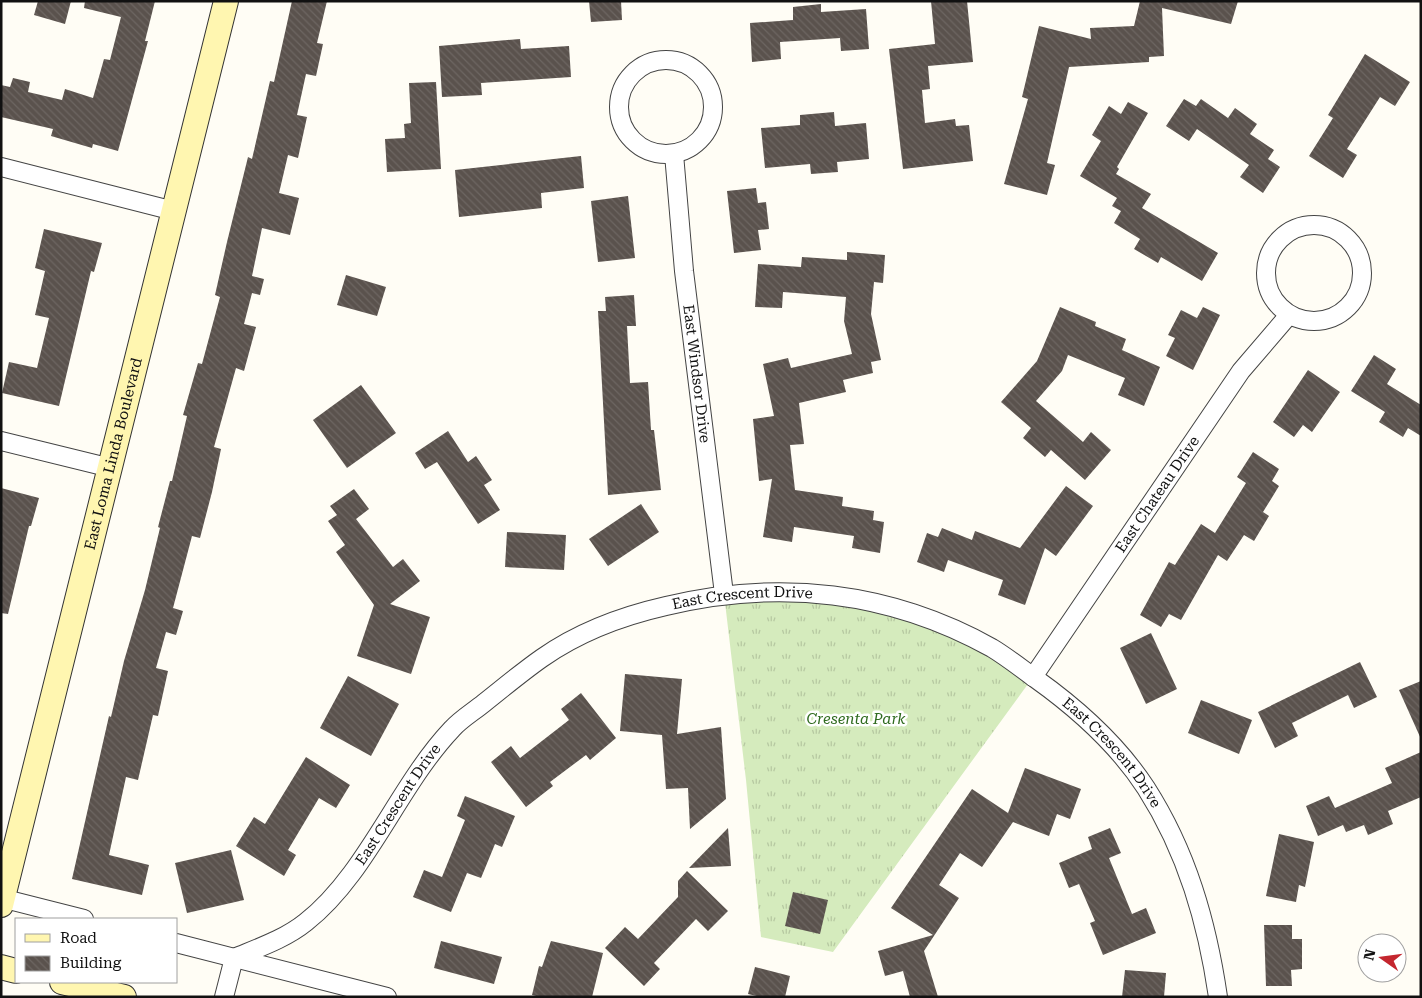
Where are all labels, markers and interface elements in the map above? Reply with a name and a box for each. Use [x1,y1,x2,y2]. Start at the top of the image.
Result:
street label: East Windsor Drive [679,304,714,444]
street label: East Loma Linda Boulevard [81,355,146,552]
street label: East Chateau Drive [1111,433,1203,556]
street label: East Crescent Drive [670,583,813,613]
street label: East Crescent Drive [1059,694,1165,811]
park label: Cresenta Park [807,710,906,728]
street label: East Crescent Drive [351,740,444,869]
legend [15,918,178,983]
text: Road [60,929,97,947]
north arrow [1357,933,1407,983]
text: N [1360,947,1379,962]
text: Building [60,954,122,972]

